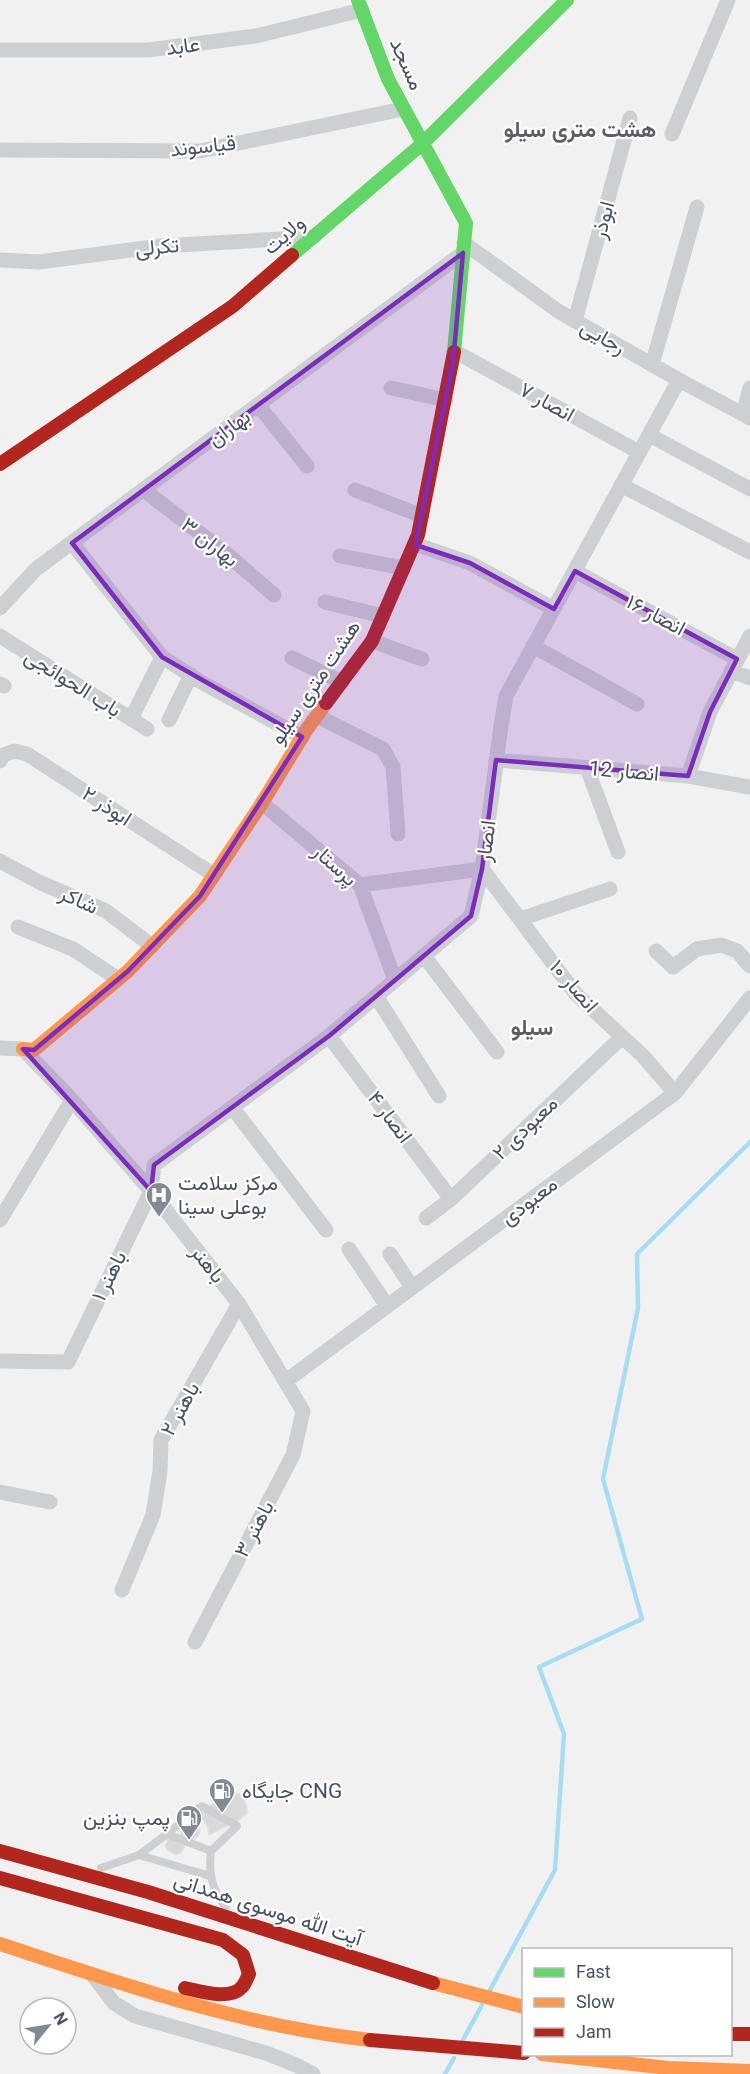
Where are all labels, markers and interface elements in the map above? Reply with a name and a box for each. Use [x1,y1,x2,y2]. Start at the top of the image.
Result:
street label: عابد [165,32,201,60]
street label: مسجد [385,34,429,94]
district label: هشت متری سیلو [504,117,656,143]
street label: قیاسوند [169,131,237,162]
street label: ابوذر [586,199,620,243]
street label: ولایت [258,210,310,260]
street label: تکرلی [134,233,180,262]
street label: رجایی [576,315,630,360]
street label: انصار ۷ [515,377,579,428]
street label: بهاران [203,404,256,453]
street label: بهاران ۳ [176,512,243,573]
street label: انصار ۱۶ [622,590,689,641]
street label: هشت متری سیلو [265,616,366,749]
street label: باب الحوائجی [20,644,126,723]
street label: انصار 12 [588,756,660,787]
street label: ابوذر ۲ [77,781,136,832]
street label: انصار [471,819,501,864]
street label: پرستار [306,838,362,892]
street label: شاکر [55,881,102,920]
street label: انصار ۱۰ [544,955,603,1018]
district label: سیلو [511,1015,553,1041]
street label: انصار ۴ [362,1086,417,1148]
street label: معبودی ۲ [488,1091,563,1165]
place label: مرکز سلامت بوعلی سینا [178,1171,278,1220]
street label: معبودی [496,1172,563,1231]
hospital icon: مرکز سلامت بوعلی سینا [144,1180,174,1218]
street label: باهنر [184,1239,230,1288]
street label: باهنر ۱ [87,1247,132,1305]
street label: باهنر ۲ [156,1378,205,1441]
street label: باهنر ۳ [229,1497,280,1562]
fuel station icon: جایگاه CNG [207,1776,237,1814]
place label: جایگاه CNG [242,1779,342,1803]
fuel station icon: پمپ بنزین [174,1803,204,1841]
place label: پمپ بنزین [83,1806,170,1832]
street label: آیت الله موسوی همدانی [171,1866,367,1952]
legend [522,1948,732,2056]
text: Fast [576,1961,611,1982]
text: Slow [576,1991,615,2012]
north arrow [18,1996,78,2056]
text: N [50,2009,72,2028]
text: Jam [576,2021,612,2042]

